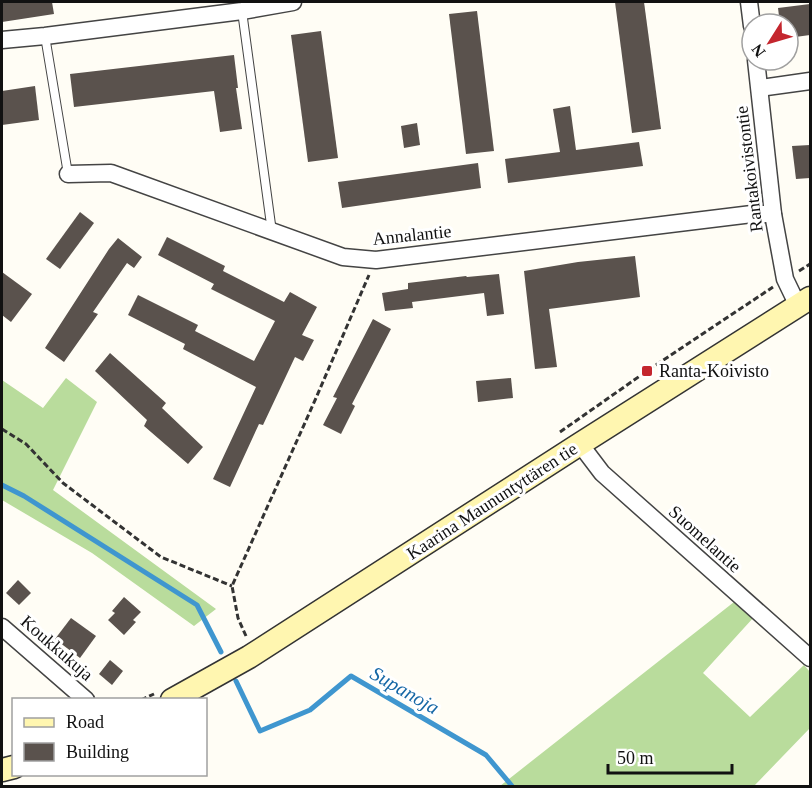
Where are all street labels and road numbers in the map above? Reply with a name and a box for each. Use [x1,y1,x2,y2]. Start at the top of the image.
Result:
street label: Rantakoivistontie [731,105,767,233]
street label: Annalantie [372,221,452,249]
street label: Kaarina Maununtyttären tie [403,438,581,564]
street label: Suomelantie [665,501,745,577]
street label: Koukkukuja [17,611,97,685]

